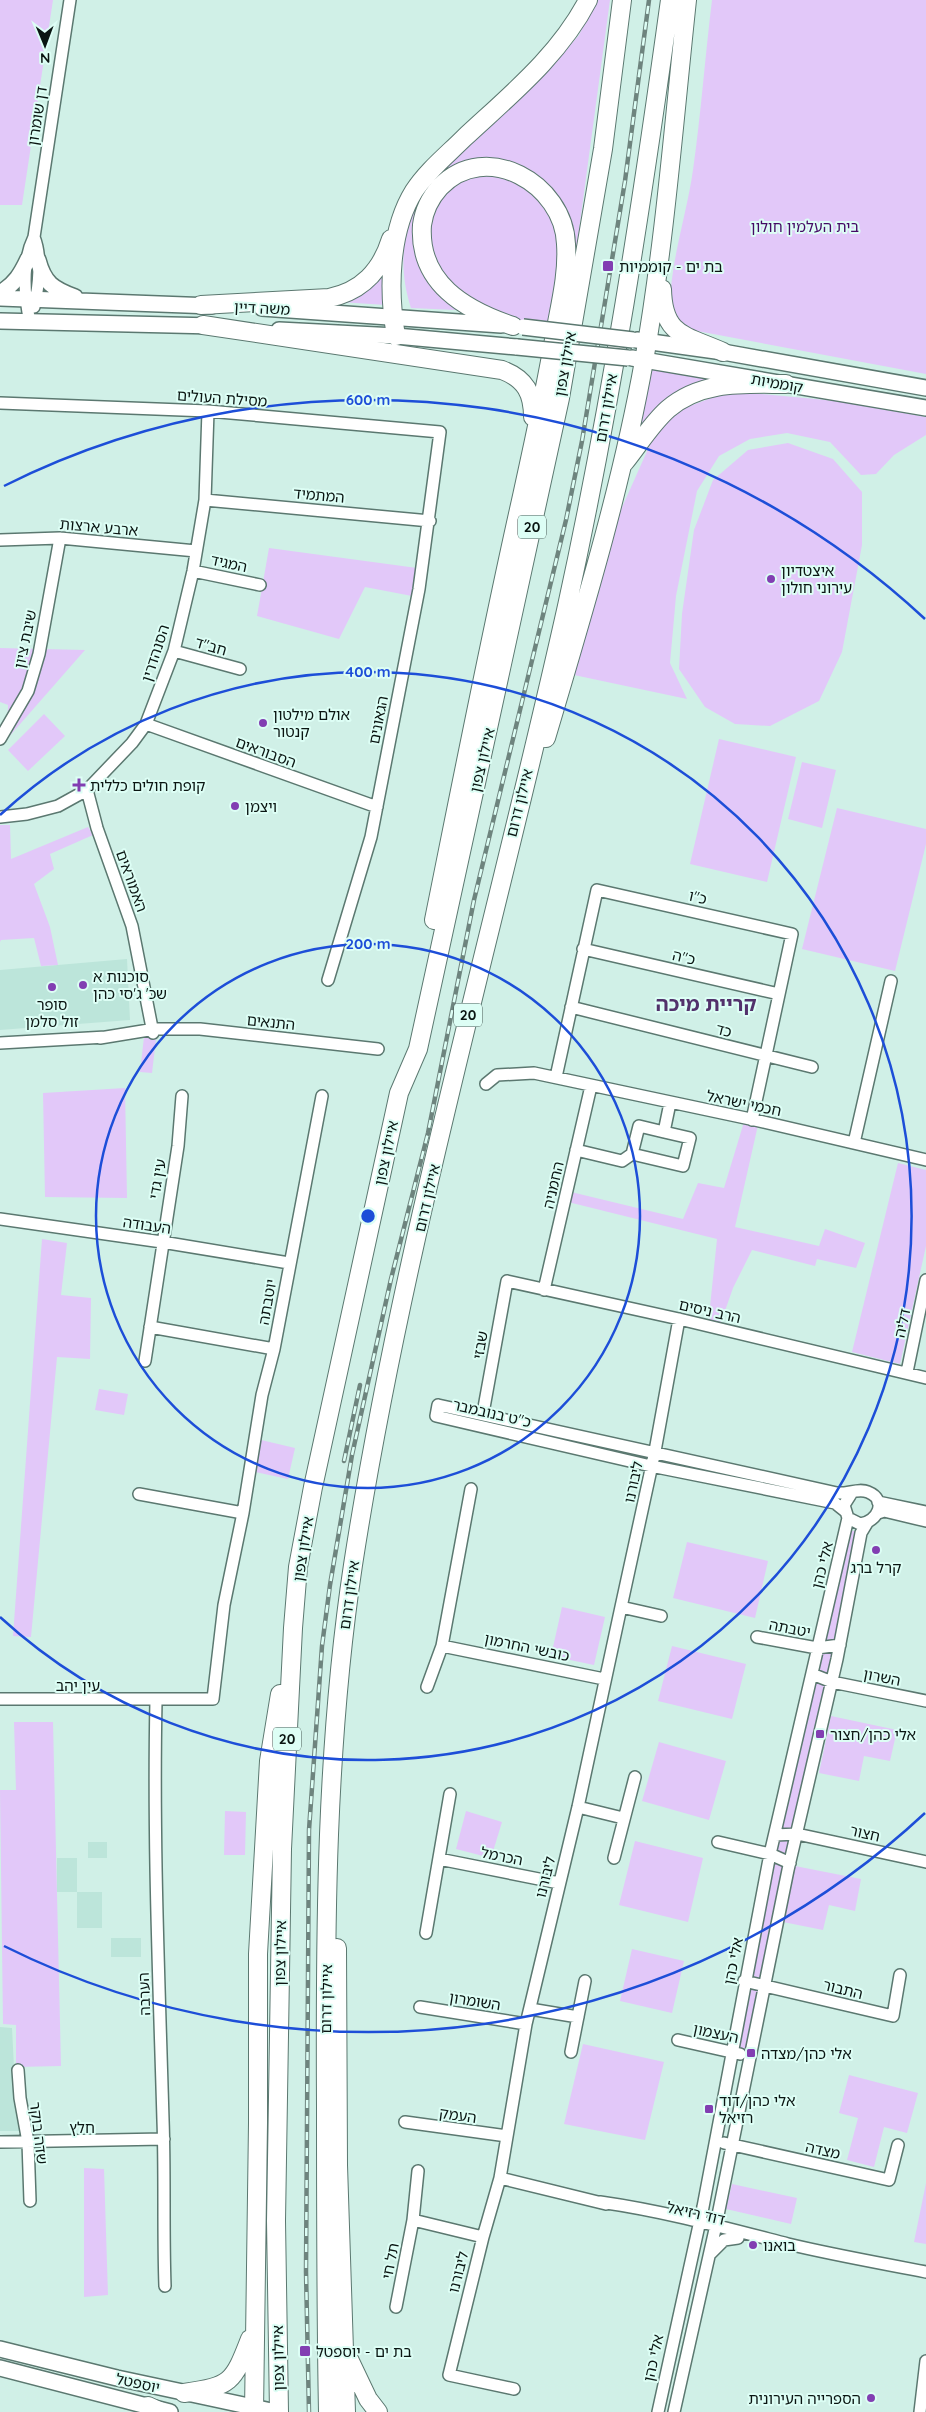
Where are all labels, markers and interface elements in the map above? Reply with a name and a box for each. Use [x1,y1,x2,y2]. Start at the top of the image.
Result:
north arrow [20,20,70,70]
text: N [40,49,51,67]
street label: דן שומרון [23,85,51,147]
park label: בית העלמין חולון [751,217,860,236]
place label: בת ים - קוממיות [619,257,723,276]
marker: בת ים - קוממיות [601,259,615,273]
street label: משה דיין [233,297,291,319]
street label: איילון צפון [550,330,580,398]
street label: קוממיות [749,369,805,397]
street label: איילון דרום [591,372,621,444]
street label: מסילת העולים [176,385,268,411]
text: 600 m [346,390,390,409]
street label: המתמיד [293,483,345,507]
street label: ארבע ארצות [59,514,139,540]
road number: 20 [518,516,546,538]
street label: המגיד [209,550,249,576]
place label: איצטדיון עירוני חולון [781,561,852,597]
marker: איצטדיון עירוני חולון [765,573,777,585]
street label: שיבת ציון [10,608,40,670]
street label: הסנהדרין [137,622,173,684]
street label: חב"ד [193,632,229,660]
text: 400 m [345,662,391,681]
street label: הגאונים [364,694,392,746]
place label: אולם מילטון קנטור [273,705,350,741]
marker: אולם מילטון קנטור [257,717,269,729]
street label: איילון צפון [465,726,499,794]
street label: הסבוראים [233,732,299,772]
street label: איילון דרום [501,767,537,839]
place label: קופת חולים כללית [90,776,205,795]
marker: קופת חולים כללית [72,778,86,792]
place label: ויצמן [245,797,277,816]
marker: ויצמן [229,800,241,812]
street label: האמוראים [112,847,152,915]
street label: כ"ו [687,886,709,908]
text: 200 m [346,934,391,953]
street label: כ"ה [671,945,698,969]
place label: סוכנות א שכ' ג'סי כהן [93,967,167,1003]
marker: סוכנות א שכ' ג'סי כהן [77,979,89,991]
marker: סופר זול סלמן [46,981,58,993]
district label: קריית מיכה [656,991,756,1016]
place label: סופר זול סלמן [25,995,79,1031]
road number: 20 [454,1004,482,1026]
street label: התנאים [246,1010,296,1034]
street label: כד [714,1019,734,1041]
street label: חכמי ישראל [705,1086,783,1120]
street label: איילון צפון [370,1119,402,1187]
street label: עין גדי [144,1157,170,1201]
street label: החמניה [538,1159,568,1211]
street label: איילון דרום [410,1162,444,1234]
centre of rings [359,1207,377,1225]
street label: העבודה [122,1212,172,1238]
street label: יוטבתה [254,1277,280,1327]
street label: הרב ניסים [677,1295,743,1327]
street label: דליה [890,1307,914,1339]
street label: שבזי [468,1329,492,1361]
street label: כ"ט בנובמבר [451,1395,534,1431]
street label: ליבורנו [619,1459,647,1505]
street label: איילון צפון [288,1515,318,1583]
street label: אלי כהן [807,1540,837,1590]
marker: קרל ברג [870,1544,882,1556]
place label: קרל ברג [851,1558,901,1577]
street label: איילון דרום [335,1559,363,1631]
street label: יטבתה [768,1615,812,1641]
street label: כובשי החרמון [483,1629,572,1665]
street label: השרון [862,1664,902,1690]
street label: עין יהב [56,1676,100,1695]
place label: אלי כהן/חצור [830,1725,916,1744]
road number: 20 [273,1728,301,1750]
marker: אלי כהן/חצור [814,1728,826,1740]
street label: חצור [848,1820,882,1846]
street label: הכרמל [479,1843,525,1869]
street label: ליבורנו [531,1854,559,1900]
street label: איילון צפון [270,1920,290,1986]
street label: אלי כהן [719,1936,747,1986]
street label: איילון דרום [316,1964,336,2034]
street label: הערבה [134,1972,154,2016]
street label: התבור [821,1975,865,2003]
street label: השומרון [448,1988,502,2014]
street label: העצמון [692,2019,740,2047]
place label: אלי כהן/מצדה [761,2044,852,2063]
marker: אלי כהן/מצדה [745,2047,757,2059]
place label: אלי כהן/דוד רזיאל [719,2091,795,2127]
street label: שדה בוקר [26,2101,52,2165]
street label: העמק [438,2103,478,2127]
marker: אלי כהן/דוד רזיאל [703,2103,715,2115]
street label: חלץ [69,2118,95,2137]
street label: מצדה [804,2137,842,2163]
street label: דוד רזיאל [665,2197,727,2229]
place label: בואנו [763,2236,796,2255]
marker: בואנו [747,2239,759,2251]
street label: תל חי [377,2241,403,2281]
street label: ליבורנו [444,2249,472,2295]
street label: איילון צפון [268,2325,288,2391]
street label: אלי כהן [639,2333,667,2383]
place label: בת ים - יוספטל [316,2342,412,2361]
marker: בת ים - יוספטל [298,2344,312,2358]
street label: יוספטל [114,2369,162,2397]
place label: הספרייה העירונית [749,2389,861,2408]
marker: הספרייה העירונית [865,2392,877,2404]

